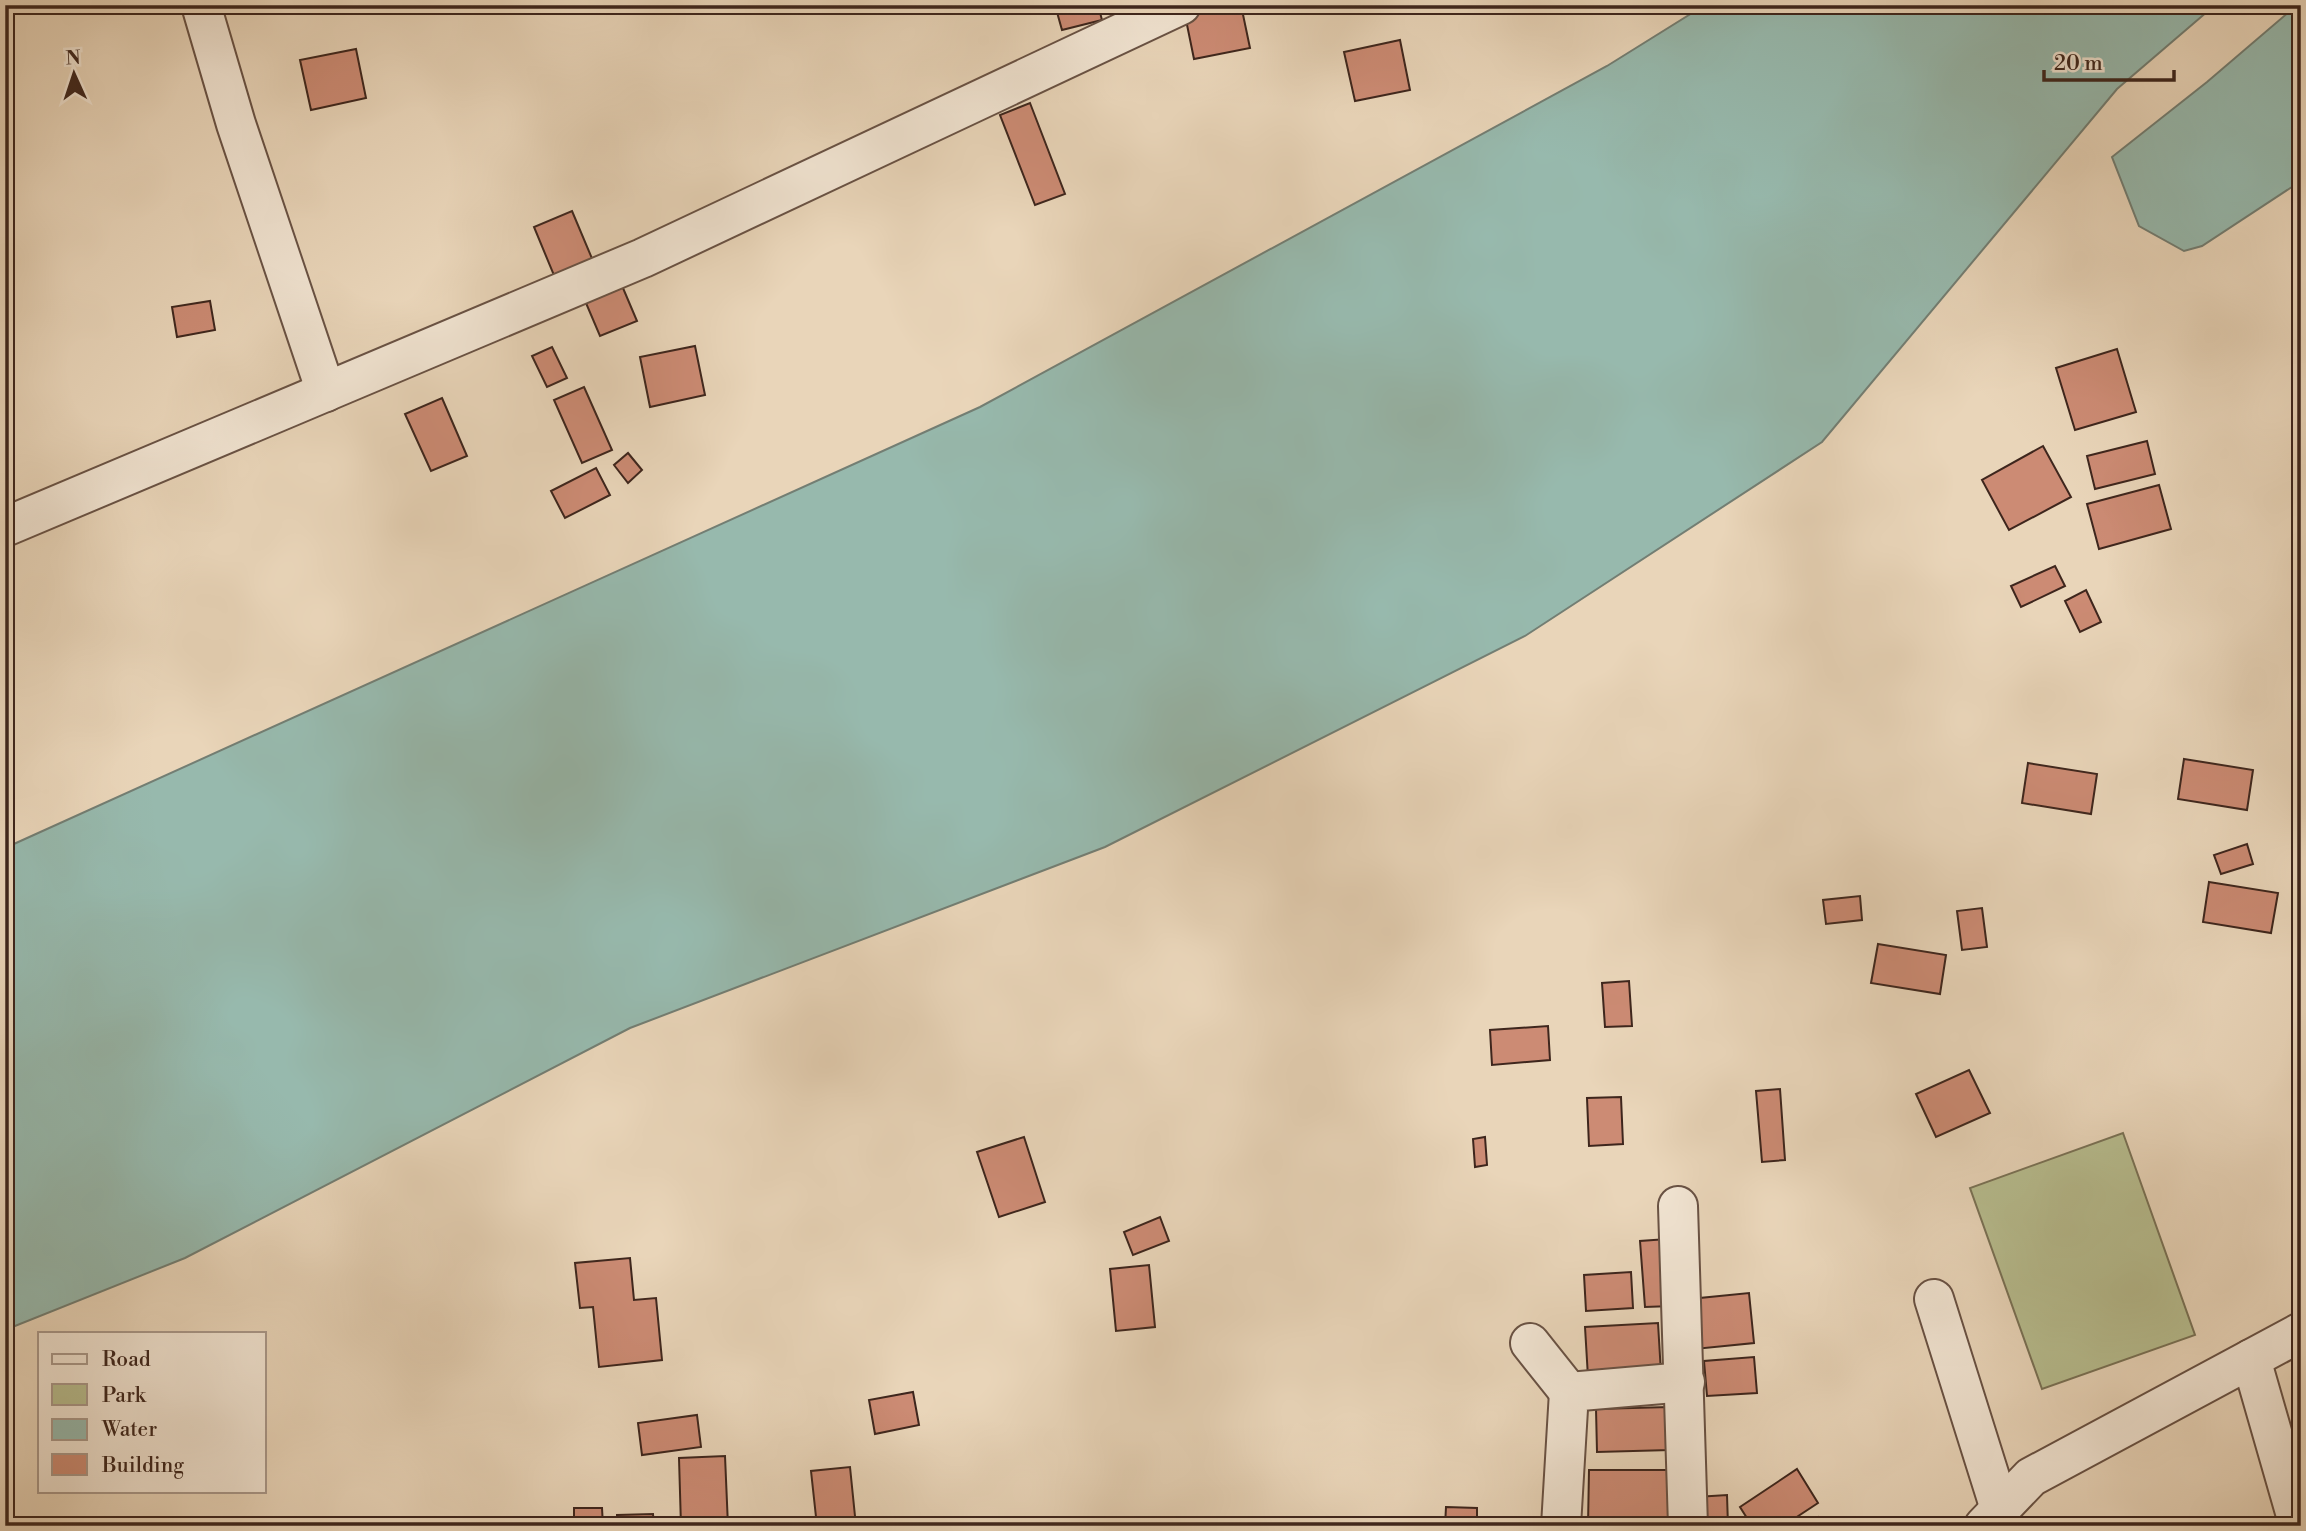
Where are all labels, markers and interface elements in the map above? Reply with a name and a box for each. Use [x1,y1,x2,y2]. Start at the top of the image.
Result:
north arrow [38,38,108,108]
scale bar [2044,38,2173,82]
text: N [65,46,81,70]
text: 20 m [2054,51,2103,77]
legend [38,1332,266,1492]
text: Road [102,1347,151,1373]
text: Park [102,1383,147,1409]
text: Water [101,1417,157,1443]
text: Building [101,1453,184,1479]

